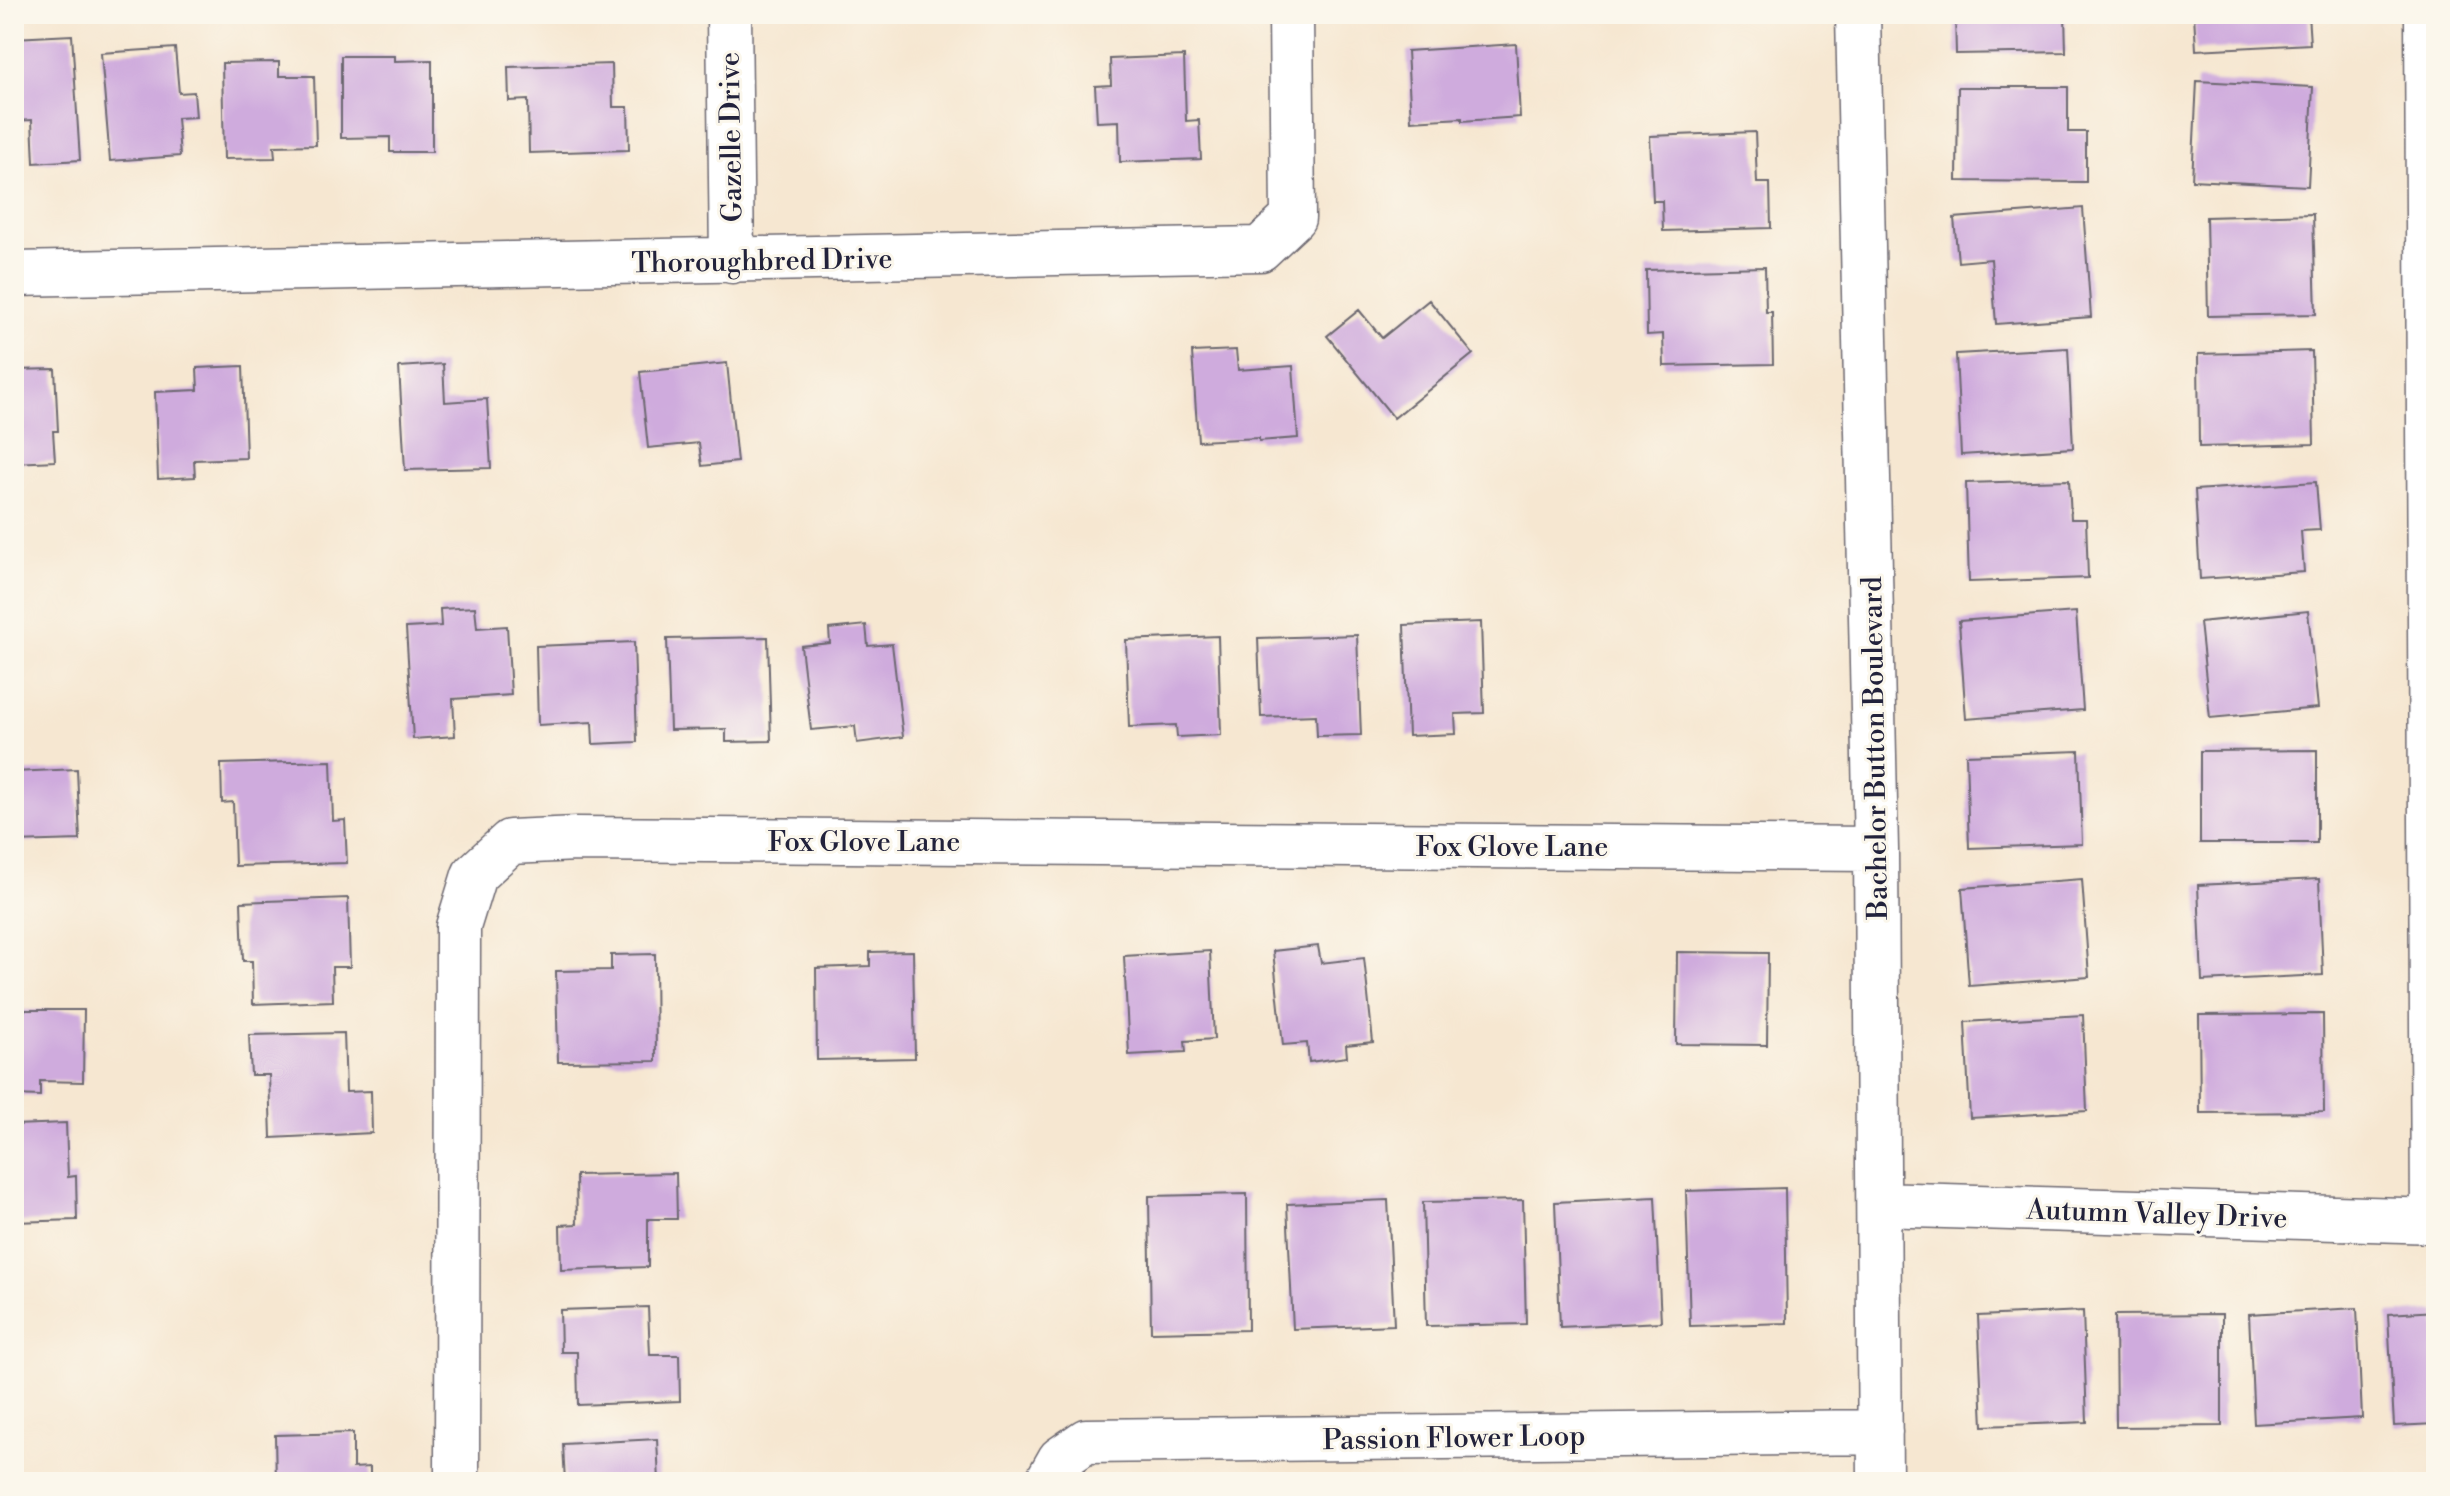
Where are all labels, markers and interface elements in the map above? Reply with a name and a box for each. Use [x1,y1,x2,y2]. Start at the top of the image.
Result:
street label: Gazelle Drive [713,52,750,222]
street label: Thoroughbred Drive [631,242,893,281]
street label: Bachelor Button Boulevard [1855,576,1896,921]
street label: Fox Glove Lane [768,825,960,860]
street label: Fox Glove Lane [1416,830,1608,865]
street label: Autumn Valley Drive [2025,1192,2288,1237]
street label: Passion Flower Loop [1322,1419,1586,1458]

